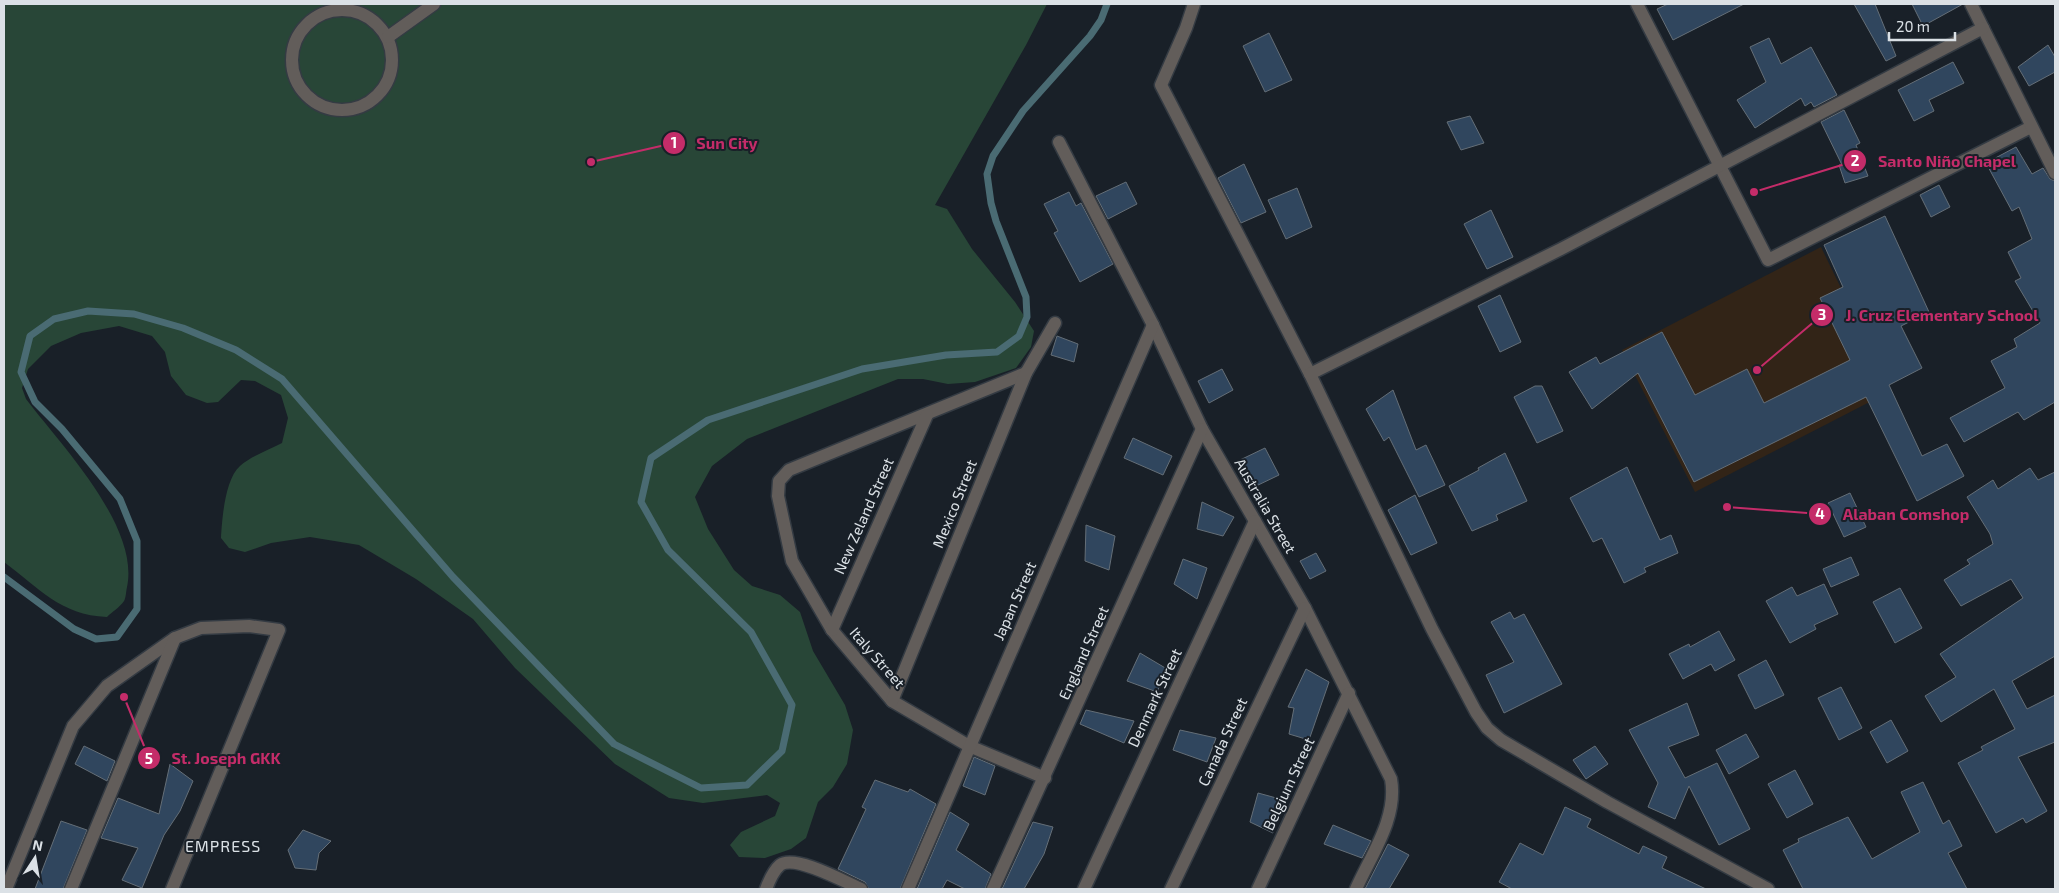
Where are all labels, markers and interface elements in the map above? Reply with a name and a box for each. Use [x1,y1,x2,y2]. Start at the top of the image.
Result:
scale bar [1889,10,1955,42]
text: 20 m [1896,17,1930,35]
callout: Sun City [661,127,767,158]
text: 1 [671,133,677,151]
text: Sun City [696,133,758,153]
callout: Santo Niño Chapel [1842,145,2026,176]
text: 2 [1851,151,1860,169]
text: Santo Niño Chapel [1878,151,2017,170]
callout: J. Cruz Elementary School [1810,299,2048,330]
text: 3 [1818,305,1826,323]
text: J. Cruz Elementary School [1845,305,2039,325]
street label: New Zeland Street [829,454,897,577]
street label: Australia Street [1231,455,1301,557]
street label: Mexico Street [928,457,980,550]
callout: Alaban Comshop [1807,498,1979,529]
text: 4 [1815,504,1825,522]
text: Alaban Comshop [1843,504,1969,523]
street label: Japan Street [989,558,1040,643]
street label: England Street [1054,603,1112,702]
street label: Italy Street [846,623,909,692]
street label: Denmark Street [1123,645,1185,750]
street label: Canada Street [1194,694,1251,789]
street label: Belgium Street [1259,734,1318,833]
callout: St. Joseph GKK [136,743,291,774]
text: St. Joseph GKK [171,748,281,767]
text: 5 [145,749,153,767]
north arrow [10,833,60,883]
text: N [31,835,45,854]
district label: EMPRESS [185,836,261,855]

